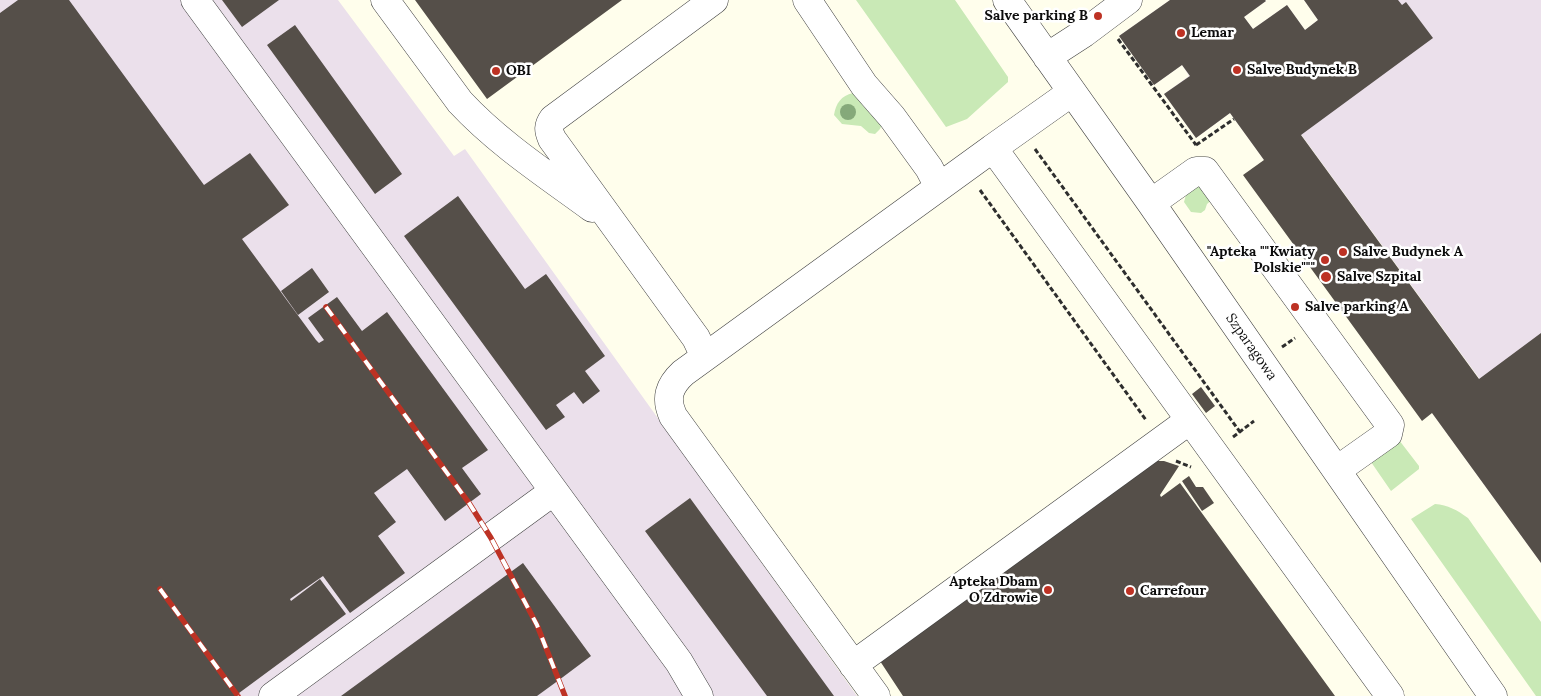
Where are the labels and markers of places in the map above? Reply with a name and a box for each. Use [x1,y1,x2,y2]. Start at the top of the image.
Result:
place label: Salve parking B [985,8,1088,24]
marker: Salve parking B [1092,10,1104,22]
place label: Lemar [1191,25,1234,41]
marker: Lemar [1175,27,1187,39]
place label: Salve Budynek B [1247,62,1357,78]
place label: OBI [506,63,531,79]
marker: Salve Budynek B [1231,64,1243,76]
marker: OBI [490,65,502,77]
place label: "Apteka ""Kwiaty Polskie""" [1207,244,1315,276]
place label: Salve Budynek A [1353,244,1463,260]
marker: Salve Budynek A [1337,246,1349,258]
marker: "Apteka ""Kwiaty Polskie""" [1319,254,1331,266]
place label: Salve Szpital [1337,269,1421,285]
marker: Salve Szpital [1319,270,1333,284]
place label: Salve parking A [1305,299,1409,315]
marker: Salve parking A [1289,301,1301,313]
place label: Apteka Dbam O Zdrowie [949,574,1038,606]
place label: Carrefour [1140,583,1206,599]
marker: Apteka Dbam O Zdrowie [1042,584,1054,596]
marker: Carrefour [1124,585,1136,597]

